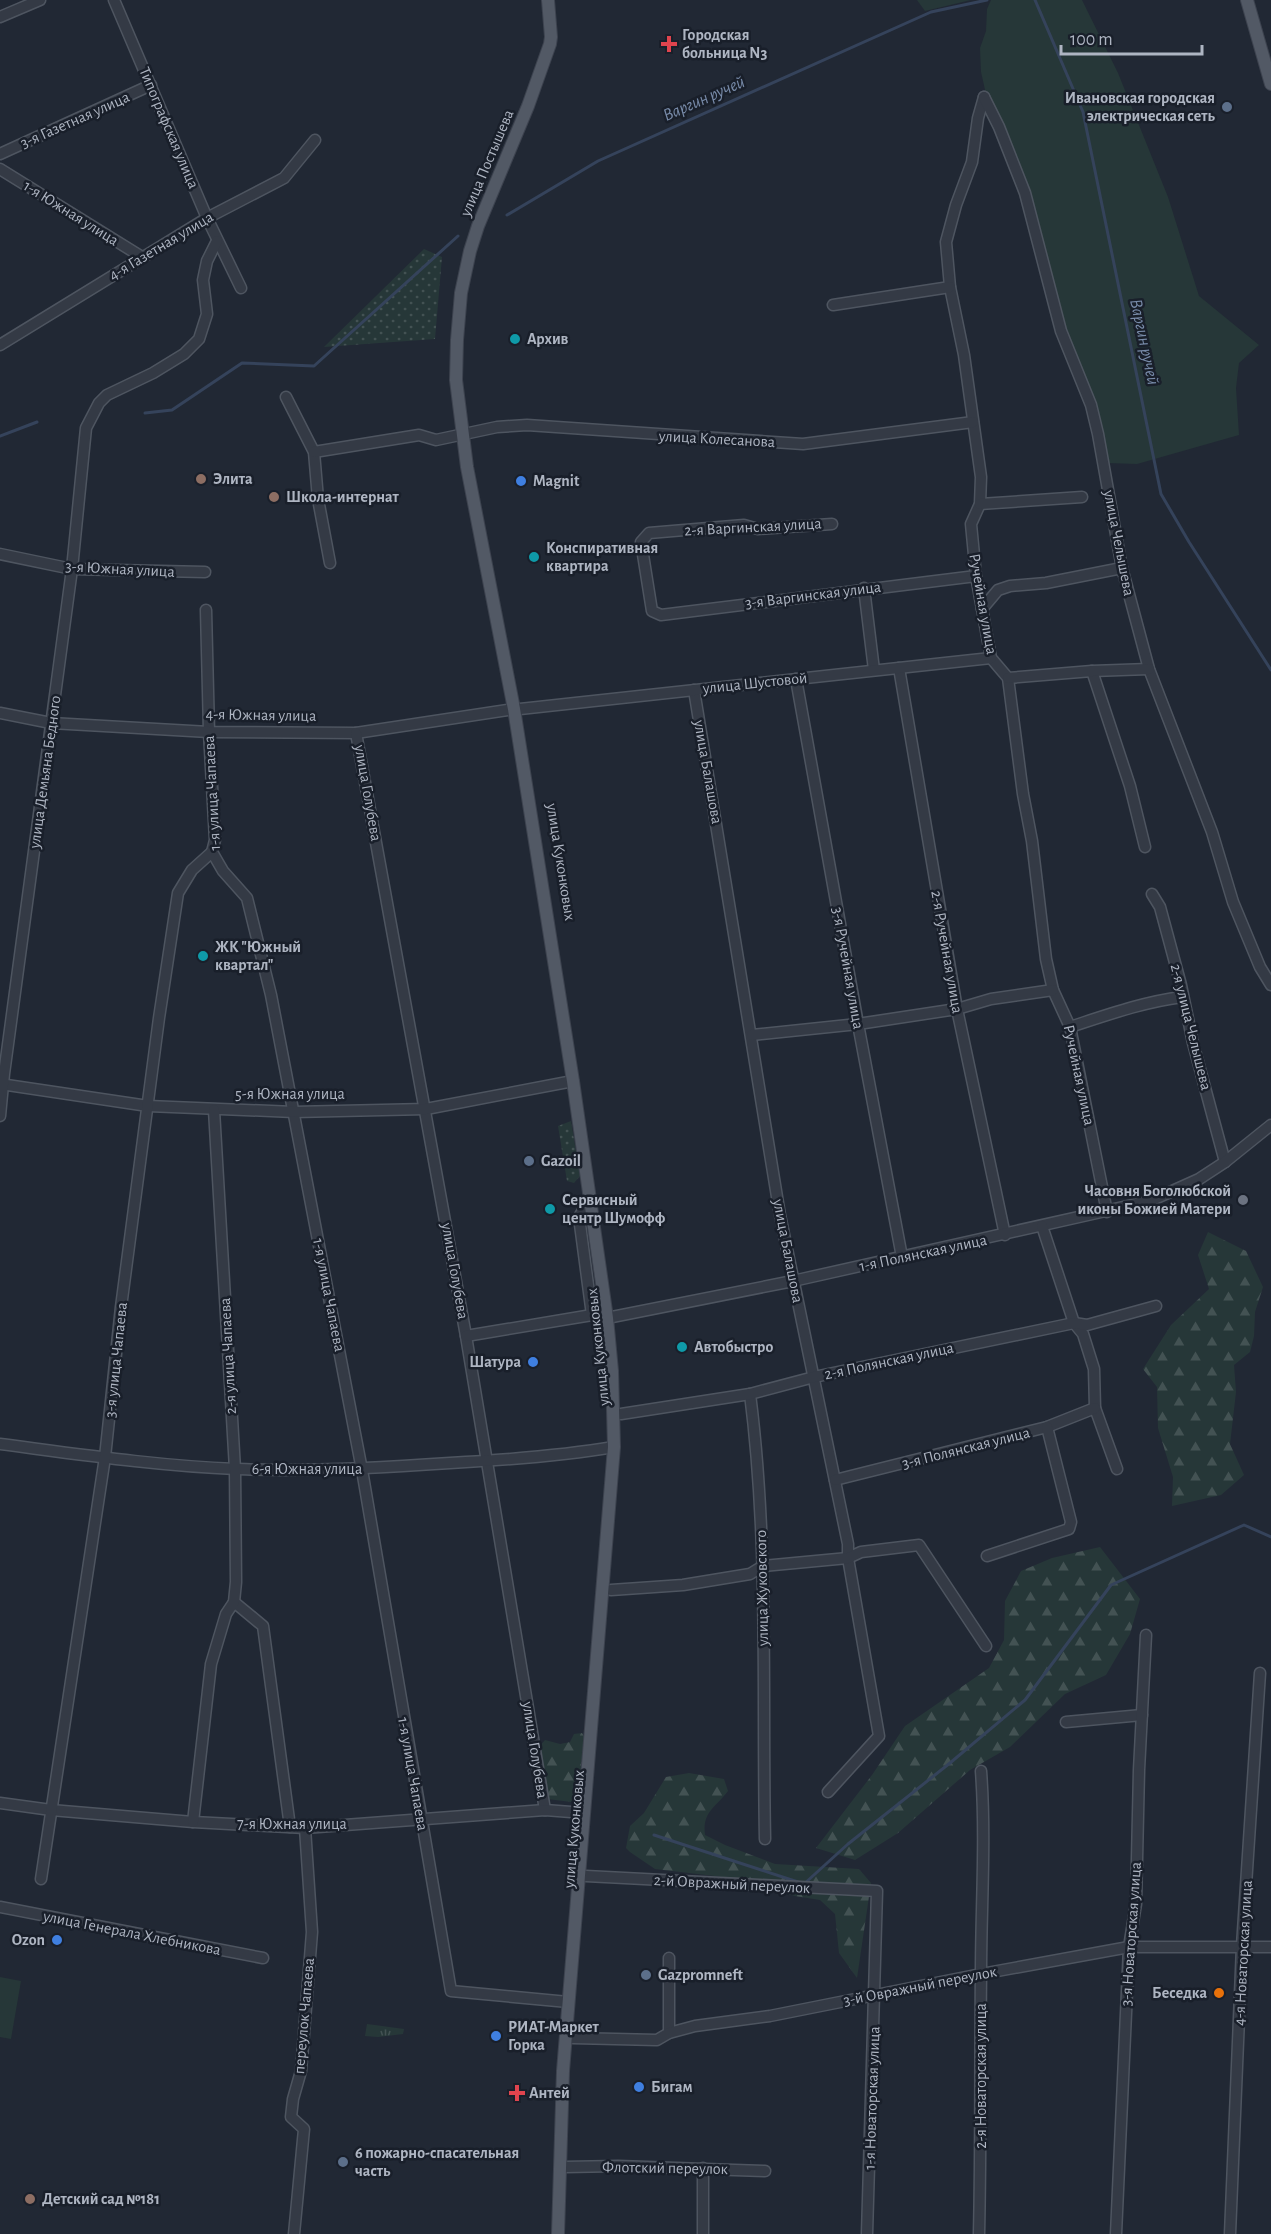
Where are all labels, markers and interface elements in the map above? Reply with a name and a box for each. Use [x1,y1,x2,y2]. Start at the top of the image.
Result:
scale bar [1061,18,1202,56]
place label: Городская больница N3 [682,27,767,61]
text: 100 m [1070,31,1113,49]
marker: Городская больница N3 [660,35,678,53]
street label: Типографская улица [135,65,202,191]
water label: Варгин ручей [660,73,748,125]
street label: 3-я Газетная улица [18,89,132,152]
place label: Ивановская городская электрическая сеть [1065,90,1216,124]
marker: Ивановская городская электрическая сеть [1220,100,1234,114]
street label: улица Постышева [457,107,518,220]
street label: 1-я Южная улица [20,177,121,249]
street label: 4-я Газетная улица [106,209,217,284]
water label: Варгин ручей [1126,297,1162,387]
place label: Архив [527,331,569,347]
marker: Архив [508,332,522,346]
street label: улица Колесанова [657,428,776,451]
place label: Элита [213,471,253,487]
marker: Элита [194,472,208,486]
place label: Magnit [533,473,580,489]
marker: Magnit [514,474,528,488]
street label: улица Челышева [1100,488,1137,598]
place label: Школа-интернат [286,489,399,505]
marker: Школа-интернат [267,490,281,504]
street label: 2-я Варгинская улица [684,515,822,540]
place label: Конспиративная квартира [546,540,658,574]
marker: Конспиративная квартира [527,550,541,564]
street label: Ручейная улица [965,552,1000,656]
street label: 3-я Южная улица [65,558,175,581]
street label: 3-я Варгинская улица [744,579,882,612]
street label: улица Шустовой [701,670,808,698]
street label: улица Демьяна Бедного [26,694,65,851]
street label: 4-я Южная улица [205,706,317,725]
street label: улица Балашова [690,718,725,826]
street label: 1-я улица Чапаева [201,735,224,851]
street label: улица Голубева [350,742,384,843]
street label: улица Куконковых [543,801,578,922]
street label: 2-я Ручейная улица [927,889,966,1015]
street label: 3-я Ручейная улица [828,906,867,1031]
place label: ЖК "Южный квартал" [215,939,301,973]
marker: ЖК "Южный квартал" [196,949,210,963]
street label: 2-я улица Челышева [1167,962,1214,1092]
street label: Ручейная улица [1060,1023,1097,1127]
street label: 5-я Южная улица [235,1086,345,1103]
place label: Gazoil [541,1153,581,1169]
marker: Gazoil [522,1154,536,1168]
place label: Часовня Боголюбской иконы Божией Матери [1077,1183,1231,1217]
place label: Сервисный центр Шумофф [562,1192,666,1227]
marker: Часовня Боголюбской иконы Божией Матери [1236,1193,1250,1207]
street label: улица Балашова [769,1197,806,1304]
marker: Сервисный центр Шумофф [543,1202,557,1216]
street label: улица Голубева [437,1220,471,1321]
street label: 1-я Полянская улица [858,1232,988,1275]
street label: 1-я улица Чапаева [309,1237,348,1353]
street label: улица Куконковых [584,1287,613,1408]
street label: 2-я улица Чапаева [217,1297,240,1415]
street label: 3-я улица Чапаева [102,1301,131,1419]
place label: Автобыстро [694,1339,773,1355]
street label: 2-я Полянская улица [823,1339,955,1384]
marker: Автобыстро [675,1340,689,1354]
place label: Шатура [469,1354,521,1371]
marker: Шатура [526,1355,540,1369]
street label: 3-я Полянская улица [900,1424,1032,1473]
street label: 6-я Южная улица [252,1461,362,1478]
street label: улица Жуковского [753,1529,772,1647]
street label: улица Голубева [518,1699,551,1800]
street label: 1-я улица Чапаева [394,1716,431,1832]
street label: улица Куконковых [561,1769,588,1890]
street label: 7-я Южная улица [237,1816,347,1833]
street label: 3-я Новаторская улица [1118,1861,1145,2007]
street label: 2-й Овражный переулок [653,1872,811,1897]
street label: 4-я Новаторская улица [1231,1880,1256,2026]
street label: улица Генерала Хлебникова [41,1908,222,1959]
place label: Ozon [12,1932,45,1948]
marker: Ozon [50,1933,64,1947]
street label: переулок Чапаева [291,1957,318,2075]
street label: 3-й Овражный переулок [842,1963,999,2010]
place label: Gazpromneft [658,1967,744,1983]
marker: Gazpromneft [639,1968,653,1982]
place label: Беседка [1152,1985,1207,2001]
marker: Беседка [1212,1986,1226,2000]
street label: 2-я Новаторская улица [973,2003,990,2149]
place label: РИАТ-Маркет Горка [508,2019,600,2053]
street label: 1-я Новаторская улица [861,2026,884,2170]
marker: РИАТ-Маркет Горка [489,2029,503,2043]
place label: Бигам [651,2079,693,2095]
marker: Бигам [632,2080,646,2094]
place label: Антей [529,2085,570,2101]
marker: Антей [510,2086,524,2100]
place label: 6 пожарно-спасательная часть [355,2145,519,2179]
marker: 6 пожарно-спасательная часть [336,2155,350,2169]
street label: Флотский переулок [602,2159,729,2178]
place label: Детский сад №181 [42,2191,160,2207]
marker: Детский сад №181 [23,2192,37,2206]

